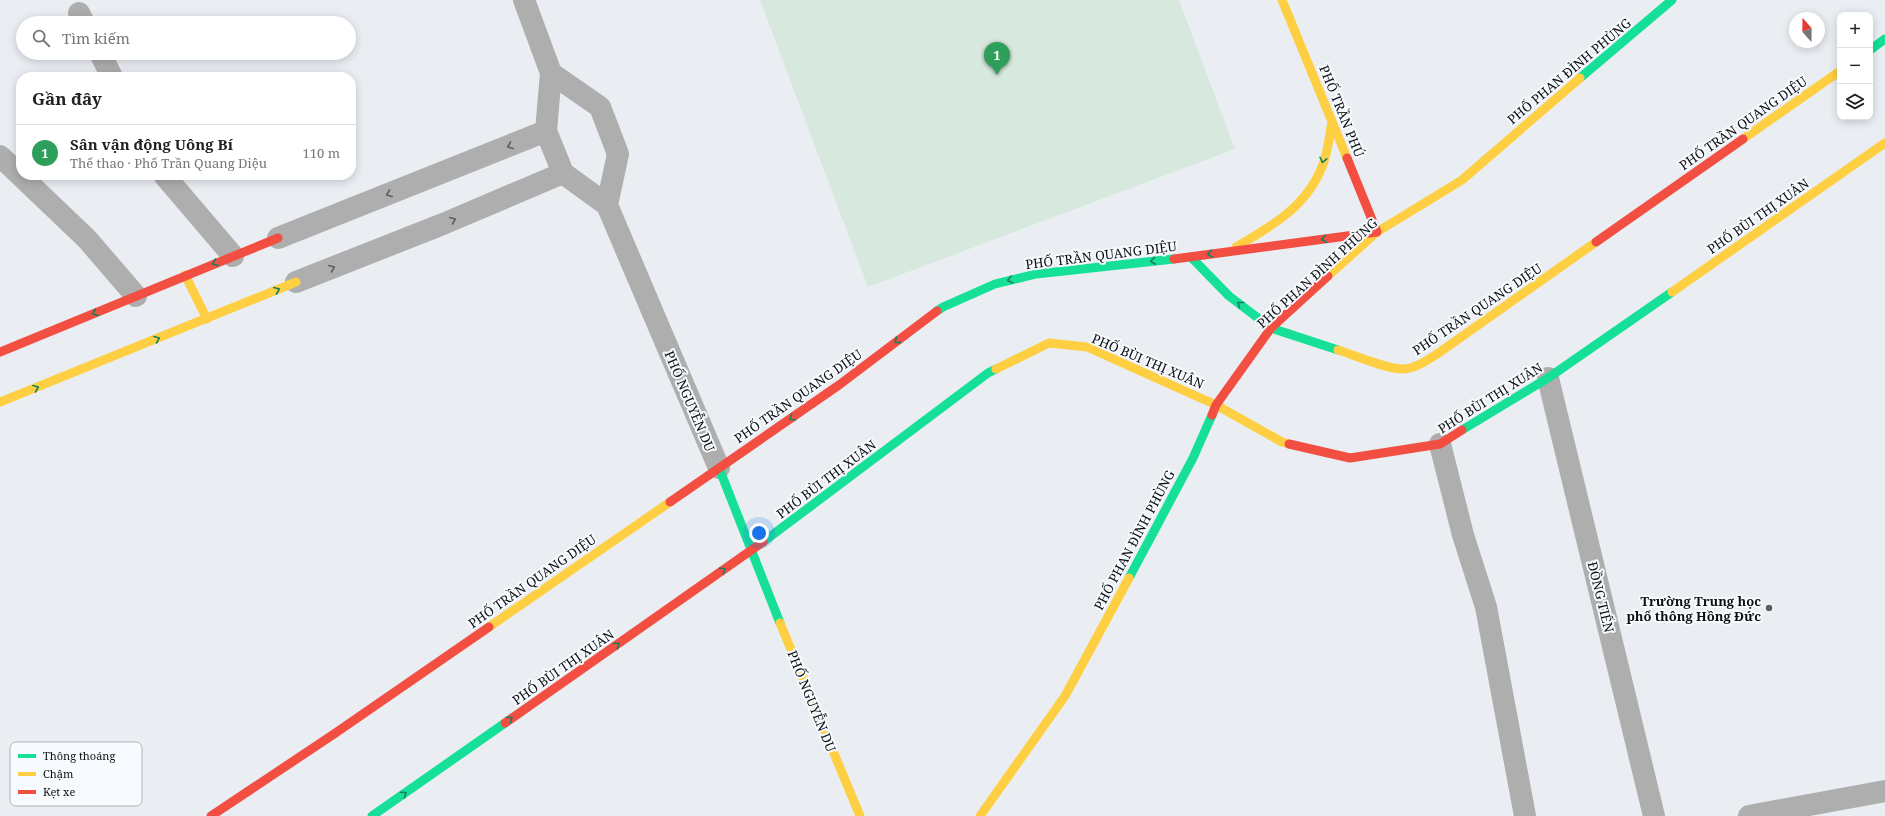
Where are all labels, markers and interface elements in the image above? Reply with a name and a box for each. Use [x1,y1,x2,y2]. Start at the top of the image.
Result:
north arrow [1789,12,1825,48]
map controls [1837,12,1873,120]
button: + [1837,12,1873,48]
street label: PHỐ PHAN ĐÌNH PHÙNG [1503,13,1635,128]
search box [16,16,356,60]
icon: search [30,27,52,49]
text: Tìm kiếm [62,28,130,48]
pin: 1 [984,42,1010,75]
button: − [1837,48,1873,84]
street label: PHỐ TRẦN PHÚ [1315,62,1369,160]
street label: PHỐ TRẦN QUANG DIỆU [1675,72,1811,174]
button: layers [1837,84,1873,120]
text: Gần đây [32,87,102,110]
text: Sân vận động Uông Bí [70,134,233,154]
one-way arrow [506,141,513,149]
text: 1 [41,144,49,162]
text: 110 m [303,144,340,162]
text: Thể thao · Phố Trần Quang Diệu [70,154,267,172]
one-way arrow [1320,157,1328,164]
street label: PHỐ BÙI THỊ XUÂN [1704,174,1813,258]
one-way arrow [385,189,392,197]
street label: PHỐ PHAN ĐÌNH PHÙNG [1253,214,1382,332]
one-way arrow [448,217,456,225]
one-way arrow [1321,234,1327,243]
street label: PHỐ TRẦN QUANG DIỆU [1024,237,1178,273]
one-way arrow [1207,249,1213,258]
one-way arrow [1150,256,1156,265]
one-way arrow [212,259,219,267]
street label: PHỐ TRẦN QUANG DIỆU [1409,259,1546,359]
one-way arrow [328,265,336,273]
one-way arrow [1007,276,1013,284]
one-way arrow [273,287,281,295]
one-way arrow [1237,302,1244,309]
one-way arrow [92,308,99,316]
street label: PHỐ BÙI THỊ XUÂN [1089,329,1207,393]
one-way arrow [153,336,160,344]
one-way arrow [894,336,901,343]
street label: PHỐ TRẦN QUANG DIỆU [730,345,866,447]
street label: PHỐ NGUYỄN DU [661,348,720,455]
street label: PHỐ BÙI THỊ XUÂN [1434,358,1546,438]
one-way arrow [32,385,40,393]
one-way arrow [789,413,796,420]
street label: PHỐ BÙI THỊ XUÂN [773,436,880,522]
street label: PHỐ PHAN ĐÌNH PHÙNG [1089,466,1179,613]
your location [749,523,769,543]
street label: PHỐ TRẦN QUANG DIỆU [464,530,600,632]
street label: ĐỒNG TIẾN [1584,560,1619,634]
one-way arrow [719,568,726,575]
place label: Trường Trung học phổ thông Hồng Đức [1626,592,1761,625]
marker: Trường Trung học phổ thông Hồng Đức [1764,603,1774,613]
street label: PHỐ BÙI THỊ XUÂN [509,625,618,709]
one-way arrow [613,642,620,650]
street label: PHỐ NGUYỄN DU [783,648,841,755]
one-way arrow [506,716,513,724]
legend [10,742,142,806]
text: Thông thoáng [43,748,115,763]
text: Chậm [43,766,74,781]
text: Kẹt xe [43,784,75,799]
one-way arrow [399,792,406,799]

